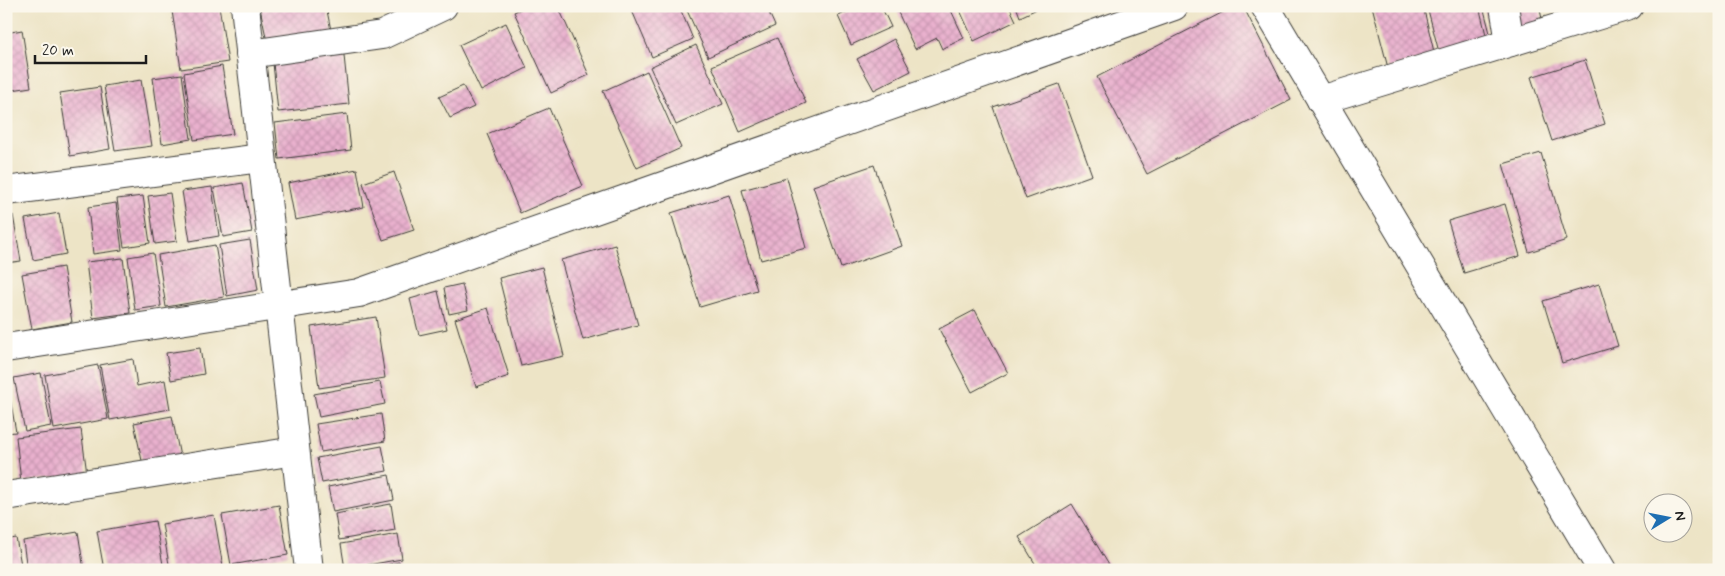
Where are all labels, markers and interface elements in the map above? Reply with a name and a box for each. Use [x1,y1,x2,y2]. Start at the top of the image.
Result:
scale bar [35,32,146,64]
text: 20 m [42,41,74,61]
north arrow [1642,494,1692,544]
text: N [1670,510,1689,522]

